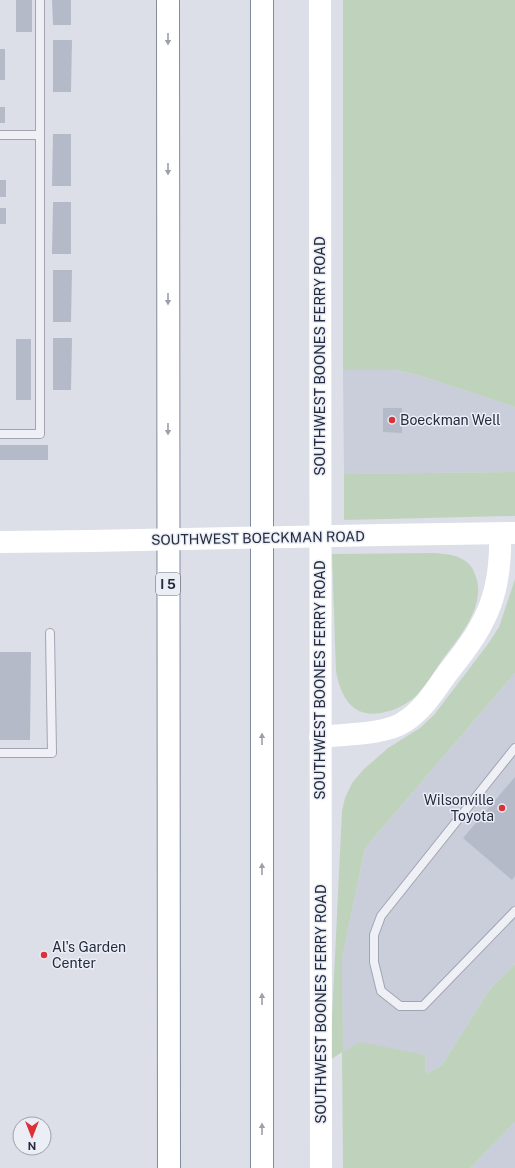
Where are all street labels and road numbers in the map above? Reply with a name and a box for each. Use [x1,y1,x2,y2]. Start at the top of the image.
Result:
street label: SOUTHWEST BOONES FERRY ROAD [312,236,328,476]
street label: SOUTHWEST BOECKMAN ROAD [151,528,365,548]
street label: SOUTHWEST BOONES FERRY ROAD [312,560,328,800]
road number: I 5 [156,573,180,595]
street label: SOUTHWEST BOONES FERRY ROAD [313,884,329,1124]

